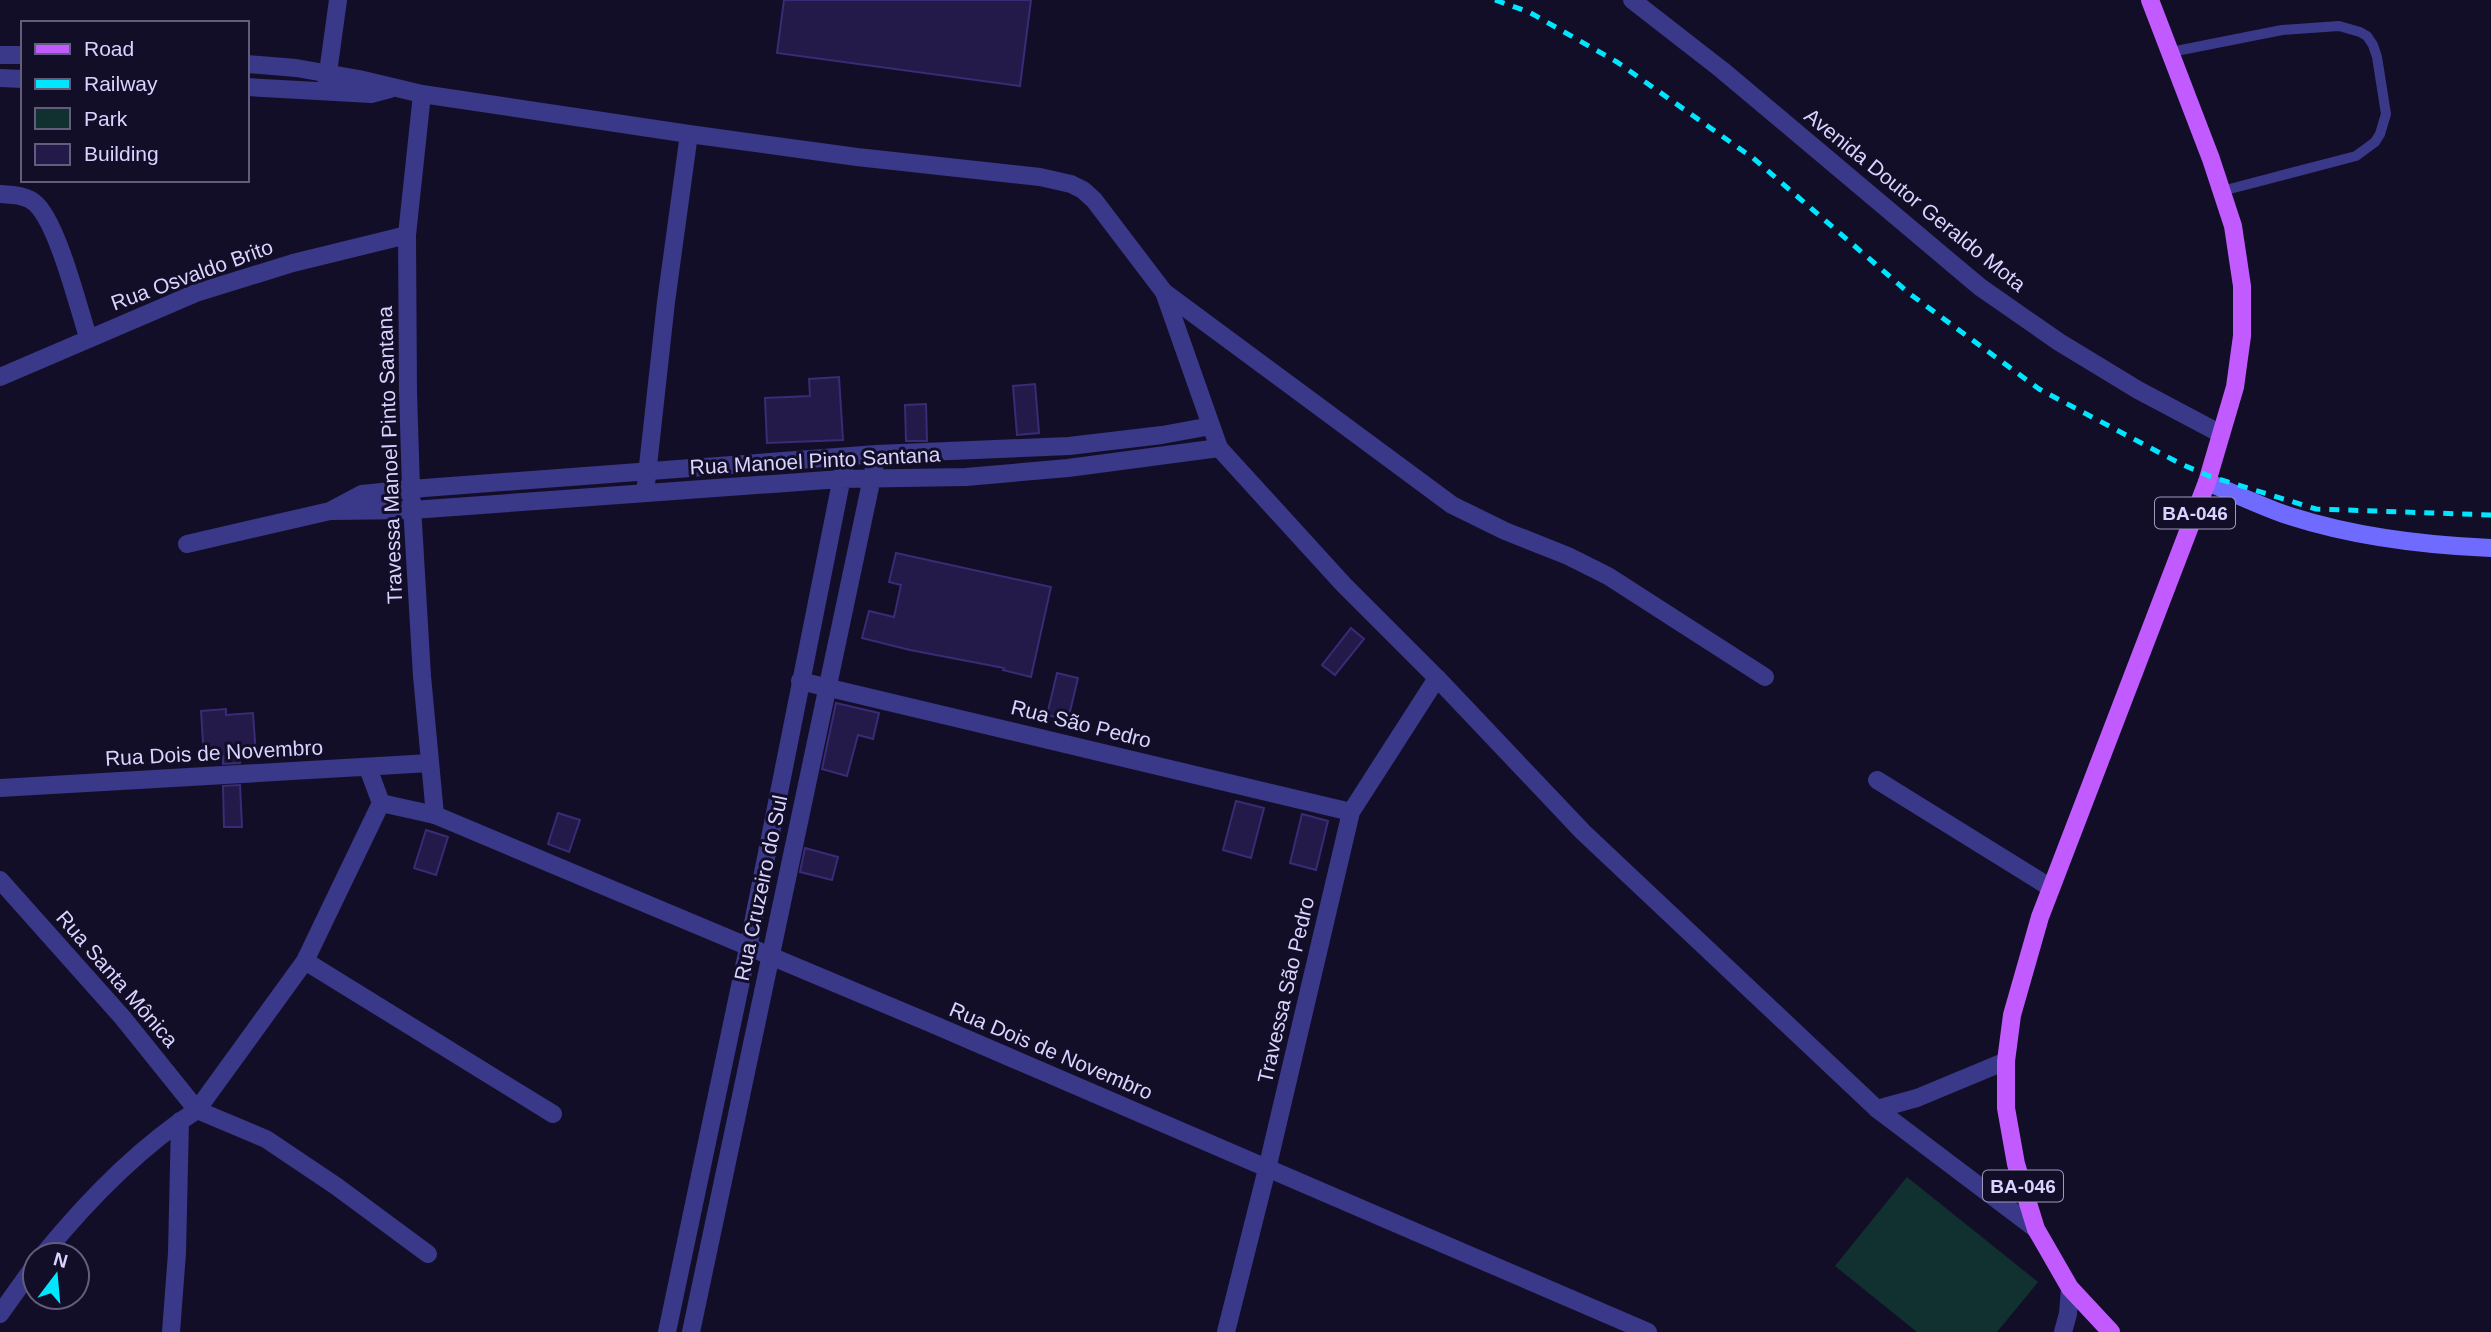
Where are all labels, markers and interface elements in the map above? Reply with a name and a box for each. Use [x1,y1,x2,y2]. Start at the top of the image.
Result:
legend [21,21,248,182]
text: Road [84,37,134,60]
text: Railway [84,72,158,95]
street label: Avenida Doutor Geraldo Mota [1800,103,2031,296]
text: Park [84,107,128,130]
text: Building [84,142,159,165]
street label: Rua Osvaldo Brito [108,235,276,314]
street label: Travessa Manoel Pinto Santana [373,305,406,604]
street label: Rua Manoel Pinto Santana [689,442,941,479]
road number: BA-046 [2155,498,2235,528]
street label: Rua São Pedro [1009,695,1154,752]
street label: Rua Dois de Novembro [104,735,324,770]
street label: Rua Cruzeiro do Sul [730,793,791,983]
street label: Travessa São Pedro [1253,894,1318,1085]
street label: Rua Santa Mônica [52,906,183,1052]
street label: Rua Dois de Novembro [946,997,1156,1104]
road number: BA-046 [1983,1170,2063,1202]
north arrow [21,1241,91,1311]
text: N [51,1248,70,1272]

